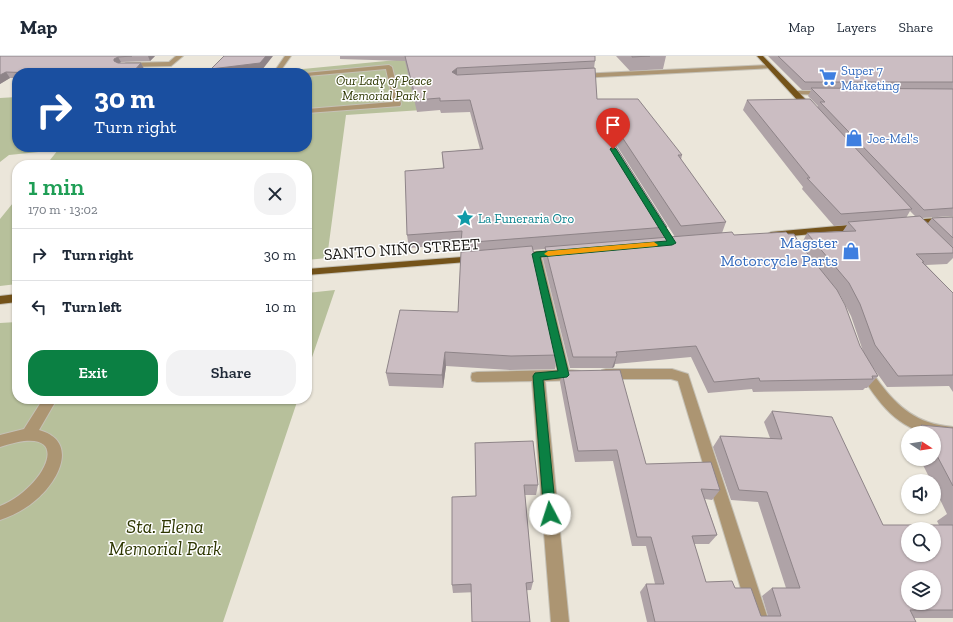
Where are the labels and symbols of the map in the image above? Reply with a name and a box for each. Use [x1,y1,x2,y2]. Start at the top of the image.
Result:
place label: Super 7 Marketing [841,63,900,93]
supermarket icon: Super 7 Marketing [818,67,838,87]
park label: Our Lady of Peace Memorial Park I [336,73,432,103]
pin [596,108,630,149]
shop icon: Joe-Mel's [844,128,864,148]
place label: Joe-Mel's [867,131,919,146]
place icon: La Funeraria Oro [455,208,475,228]
place label: La Funeraria Oro [478,211,574,226]
place label: Magster Motorcycle Parts [721,233,838,270]
street label: SANTO NIÑO STREET [323,234,481,264]
shop icon: Magster Motorcycle Parts [841,241,861,261]
north arrow [901,426,941,466]
position arrow [529,493,571,535]
park label: Sta. Elena Memorial Park [109,515,221,560]

